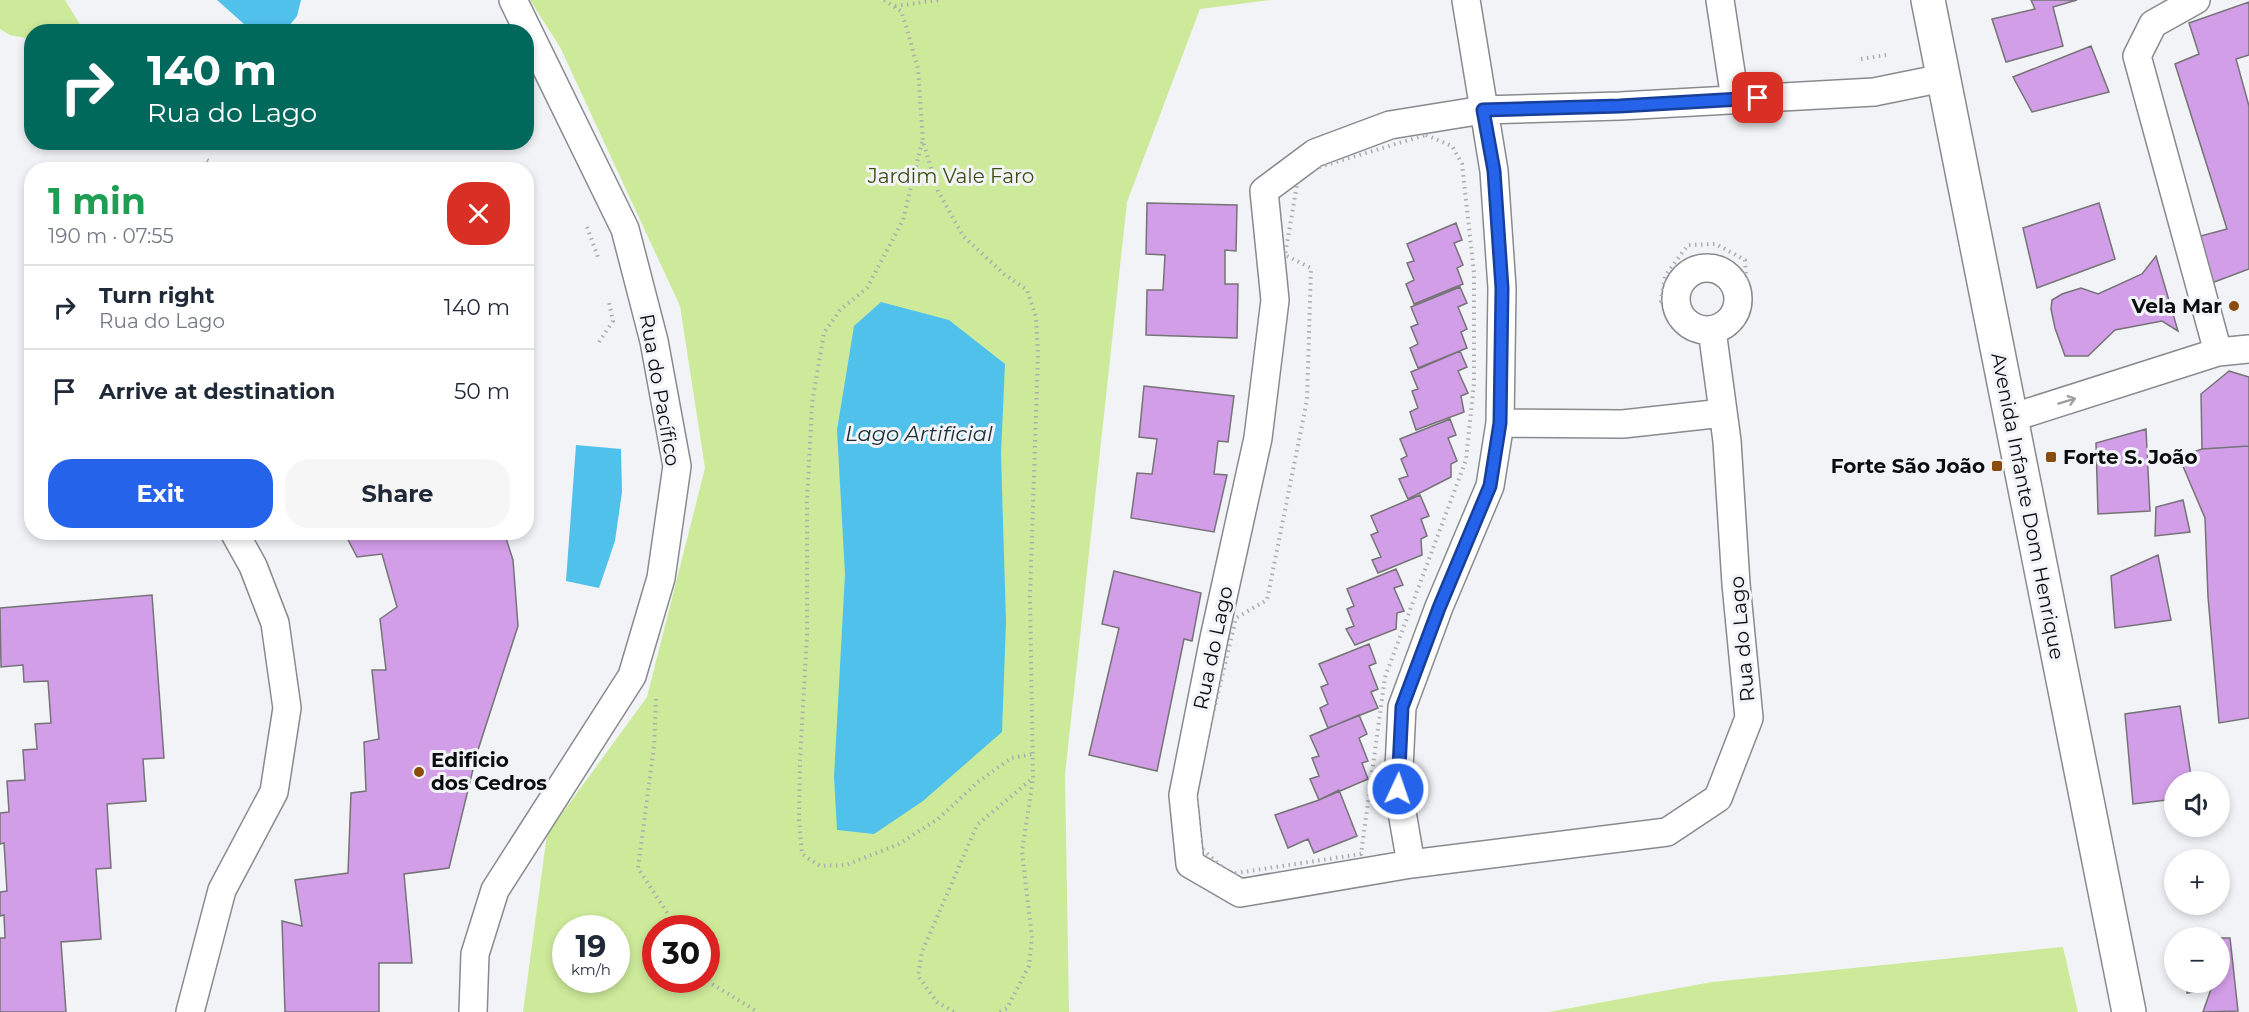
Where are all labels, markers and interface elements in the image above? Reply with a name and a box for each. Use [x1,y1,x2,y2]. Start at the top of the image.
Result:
text: 140 m [147,44,277,96]
icon: right [48,48,126,126]
pin [1732,72,1783,123]
icon: arrive [1741,81,1774,114]
text: Rua do Lago [147,96,317,129]
park label: Jardim Vale Faro [867,164,1034,188]
text: 1 min [48,179,146,223]
button: close [447,182,510,245]
text: 190 m · 07:55 [48,224,174,248]
text: Turn right [99,282,214,309]
icon: right [48,291,81,324]
text: 140 m [444,294,510,321]
place label: Vela Mar [2130,294,2222,318]
marker: Vela Mar [2227,299,2241,313]
text: Rua do Lago [99,309,225,333]
street label: Rua do Pacífico [635,312,685,468]
street label: Avenida Infante Dom Henrique [1986,350,2070,662]
icon: arrive [48,375,81,408]
text: Arrive at destination [99,378,335,405]
text: 50 m [454,378,510,405]
one-way arrow [2057,395,2076,406]
water label: Lago Artificial [845,421,993,446]
place label: Forte S. João [2063,445,2198,469]
marker: Forte S. João [2044,450,2058,464]
place label: Forte São João [1831,454,1985,478]
button: Exit [48,459,273,528]
button: Share [285,459,510,528]
marker: Forte São João [1990,459,2004,473]
street label: Rua do Lago [1725,575,1759,703]
street label: Rua do Lago [1188,584,1238,712]
place label: Edificio dos Cedros [431,748,547,795]
position arrow [1366,757,1430,821]
marker: Edificio dos Cedros [412,765,426,779]
map controls [2164,771,2230,993]
button: sound [2164,771,2230,837]
button: + [2164,849,2230,915]
speed limit sign: 30 [642,915,720,993]
button: − [2164,927,2230,993]
text: 19 [576,928,606,965]
text: km/h [571,960,611,979]

